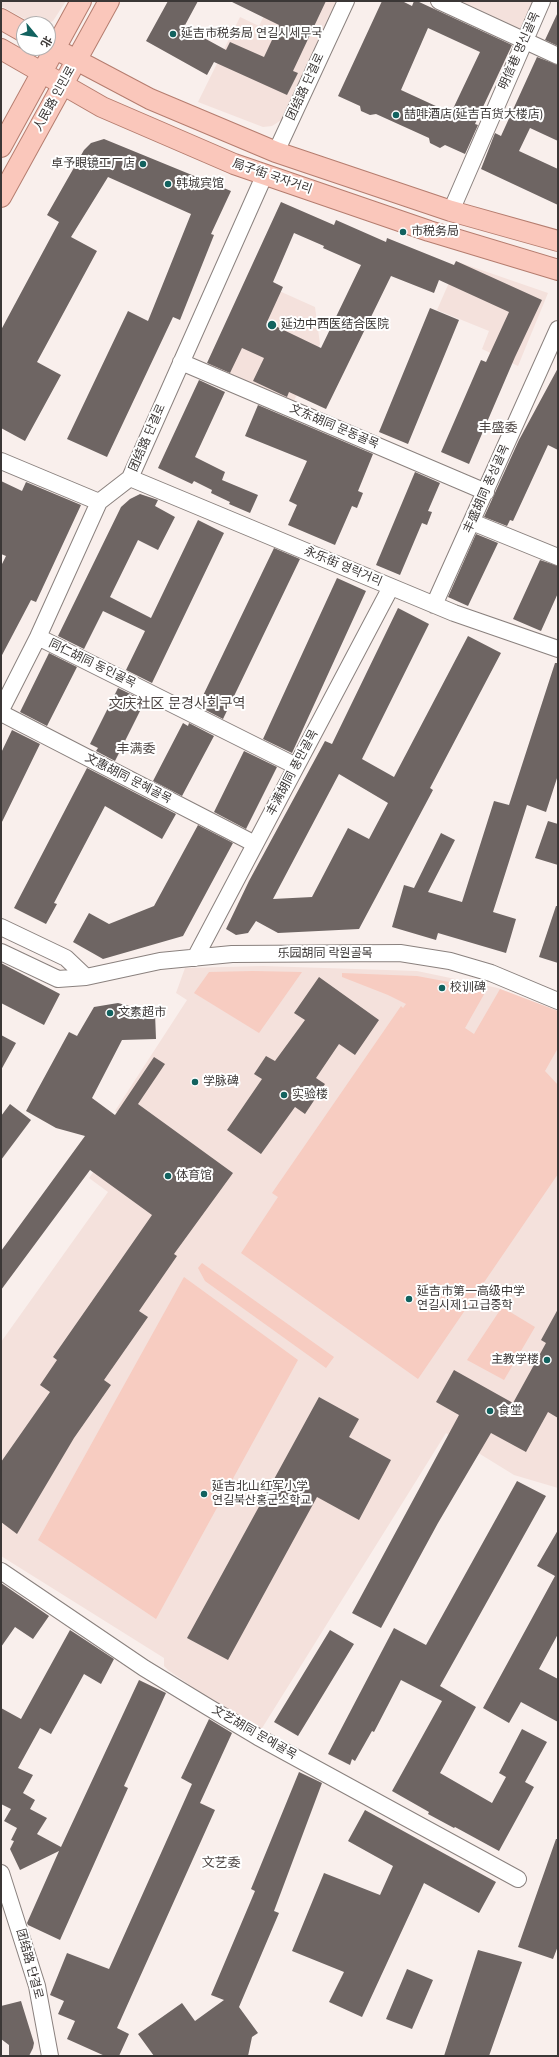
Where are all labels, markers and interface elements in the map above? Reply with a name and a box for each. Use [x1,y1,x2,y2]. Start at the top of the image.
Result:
street label: 明信巷 명신골목 [496,10,544,92]
north arrow [16,16,56,56]
place label: 延吉市税务局 연길시세무국 [181,27,322,41]
marker: 延吉市税务局 연길시세무국 [168,29,178,39]
text: 北 [37,33,55,50]
street label: 团结路 단결로 [284,51,328,123]
street label: 人民路 인민로 [31,64,79,134]
place label: 喆啡酒店(延吉百货大楼店) [404,108,544,122]
marker: 喆啡酒店(延吉百货大楼店) [391,110,401,120]
place label: 卓予眼镜工厂店 [51,157,135,171]
street label: 局子街 국자거리 [230,157,314,197]
marker: 卓予眼镜工厂店 [138,159,148,169]
place label: 韩城宾馆 [176,177,224,191]
marker: 韩城宾馆 [163,179,173,189]
place label: 市税务局 [411,225,459,239]
marker: 市税务局 [398,227,408,237]
place label: 延边中西医结合医院 [281,318,389,332]
marker: 延边中西医结合医院 [266,319,278,331]
street label: 团结路 단결로 [127,402,169,474]
street label: 文东胡同 문동골목 [287,402,381,452]
district label: 丰盛委 [479,421,517,437]
street label: 丰盛胡同 풍성골목 [461,443,513,535]
street label: 永乐街 영락거리 [302,544,384,590]
street label: 同仁胡同 동인골목 [46,637,138,691]
district label: 文庆社区 문경사회구역 [109,697,245,713]
street label: 丰满胡同 풍만골목 [264,728,322,818]
district label: 丰满委 [117,742,155,758]
street label: 文惠胡同 문혜골목 [82,751,174,807]
street label: 乐园胡同 락원골목 [277,947,373,961]
place label: 校训碑 [450,981,486,995]
marker: 校训碑 [437,983,447,993]
place label: 文素超市 [118,1006,166,1020]
marker: 文素超市 [105,1008,115,1018]
place label: 学脉碑 [203,1075,239,1089]
marker: 学脉碑 [190,1077,200,1087]
place label: 实验楼 [292,1088,328,1102]
marker: 实验楼 [279,1090,289,1100]
place label: 体育馆 [176,1169,212,1183]
marker: 体育馆 [163,1171,173,1181]
place label: 延吉市第一高级中学 연길시제1고급중학 [417,1285,525,1313]
marker: 延吉市第一高级中学 연길시제1고급중학 [404,1294,414,1304]
place label: 主教学楼 [491,1353,539,1367]
marker: 主教学楼 [542,1355,552,1365]
place label: 食堂 [498,1404,522,1418]
marker: 食堂 [485,1406,495,1416]
place label: 延吉北山红军小学 연길북산홍군소학교 [212,1480,311,1508]
marker: 延吉北山红军小学 연길북산홍군소학교 [199,1489,209,1499]
street label: 文艺胡同 문예골목 [209,1703,299,1763]
district label: 文艺委 [202,1856,240,1872]
street label: 团结路 단결로 [13,1927,45,2001]

